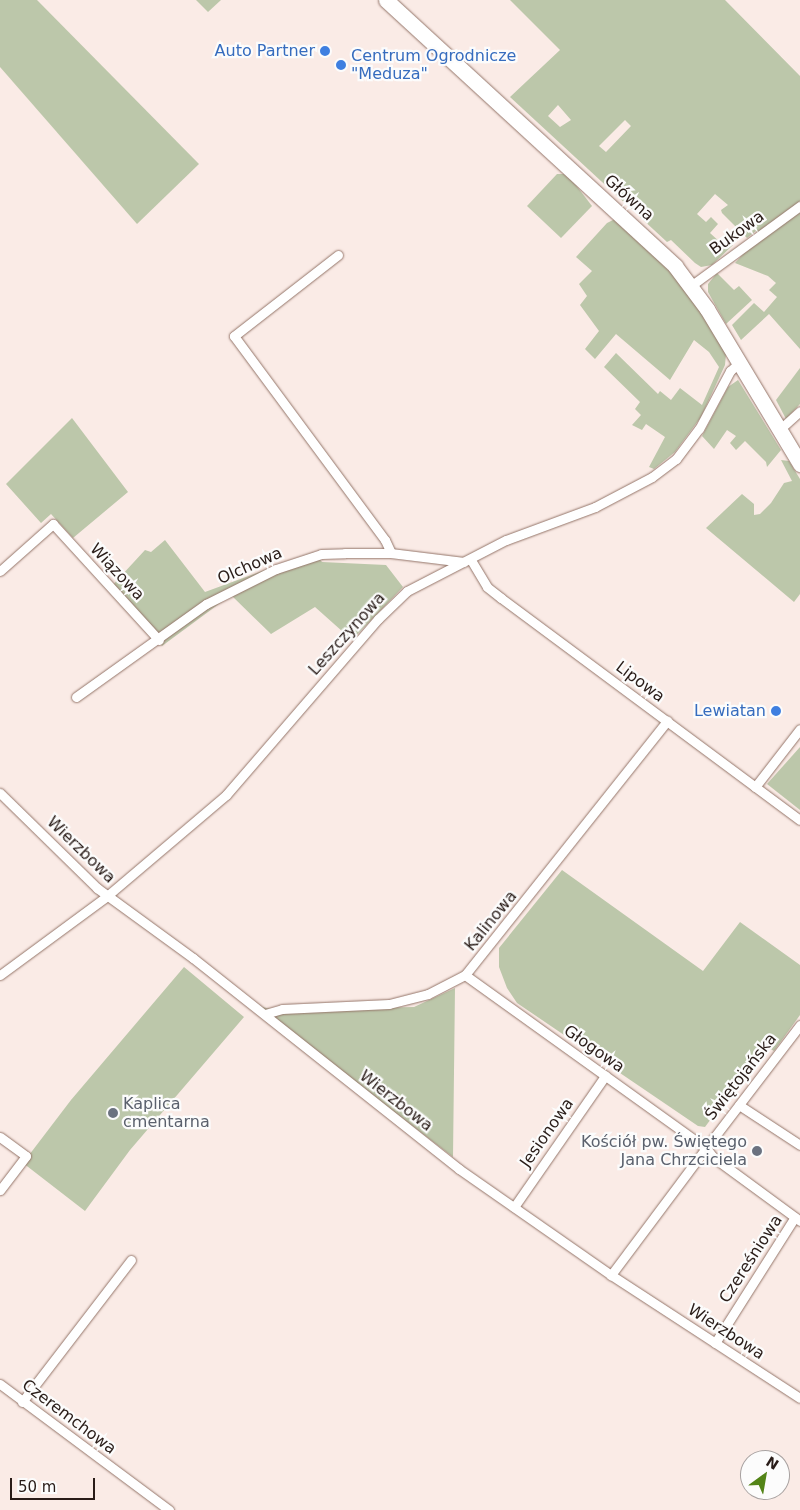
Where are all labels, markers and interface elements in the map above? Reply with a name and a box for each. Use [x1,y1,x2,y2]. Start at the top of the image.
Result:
place label: Auto Partner [215,41,315,61]
marker: Auto Partner [319,45,331,57]
place label: Centrum Ogrodnicze "Meduza" [351,46,516,84]
marker: Centrum Ogrodnicze "Meduza" [335,59,347,71]
street label: Główna [600,171,658,225]
street label: Bukowa [706,207,768,259]
street label: Wiązowa [86,540,148,604]
street label: Olchowa [215,543,285,589]
street label: Leszczynowa [305,589,389,679]
street label: Lipowa [612,657,668,707]
place label: Lewiatan [694,701,766,721]
marker: Lewiatan [770,705,782,717]
street label: Wierzbowa [43,813,119,887]
street label: Kalinowa [461,887,521,955]
street label: Głogowa [560,1021,628,1077]
street label: Świętojańska [701,1030,781,1124]
street label: Wierzbowa [356,1066,436,1136]
place label: Kaplica cmentarna [123,1094,210,1132]
street label: Jesionowa [516,1095,578,1171]
marker: Kaplica cmentarna [107,1107,119,1119]
place label: Kościół pw. Świętego Jana Chrzciciela [581,1132,747,1170]
marker: Kościół pw. Świętego Jana Chrzciciela [751,1145,763,1157]
street label: Czereśniowa [715,1211,787,1307]
street label: Wierzbowa [684,1300,768,1364]
street label: Czeremchowa [18,1375,120,1459]
north arrow [740,1450,790,1500]
text: N [763,1453,782,1473]
scale bar [12,1468,98,1500]
text: 50 m [18,1478,56,1496]

